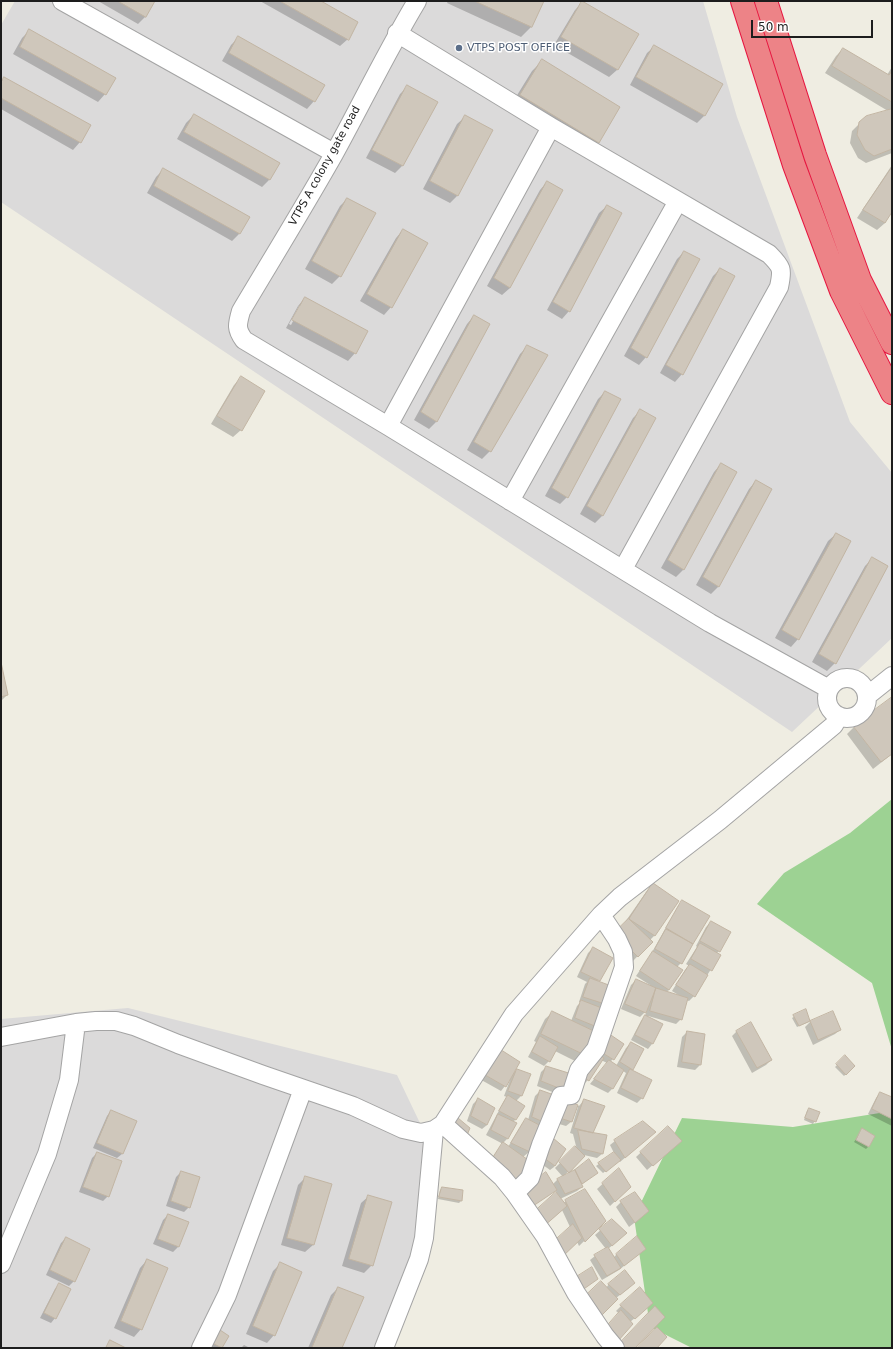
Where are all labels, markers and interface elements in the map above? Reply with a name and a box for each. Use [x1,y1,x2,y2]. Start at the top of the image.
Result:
scale bar [753,12,875,38]
text: 50 m [758,20,789,34]
place label: VTPS POST OFFICE [467,41,570,55]
marker: VTPS POST OFFICE [454,43,464,53]
street label: VTPS A colony gate road [287,104,363,228]

